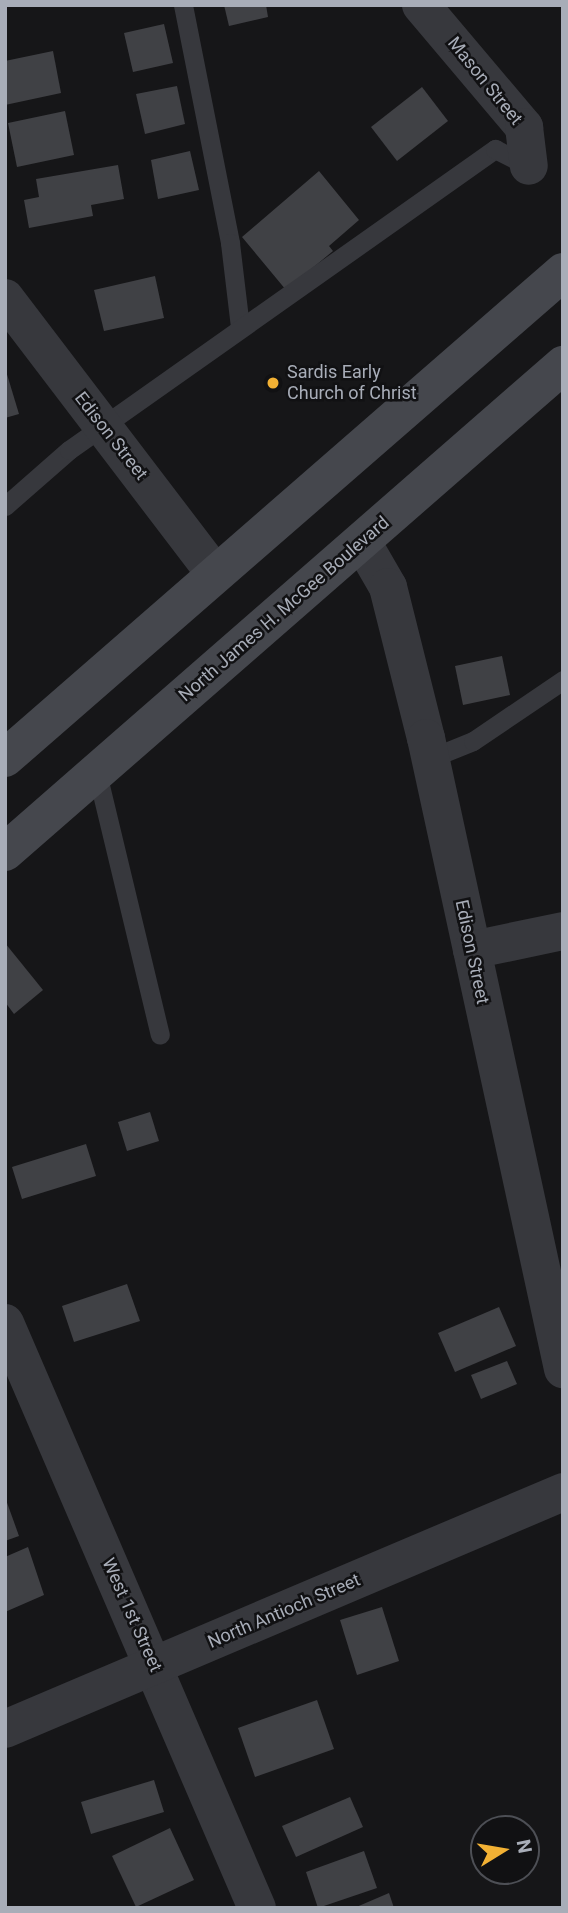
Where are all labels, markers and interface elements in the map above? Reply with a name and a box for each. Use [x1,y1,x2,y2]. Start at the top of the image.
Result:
street label: Mason Street [443,33,527,129]
place label: Sardis Early Church of Christ [287,362,417,404]
marker: Sardis Early Church of Christ [265,375,281,391]
street label: Edison Street [70,388,152,484]
street label: North James H. McGee Boulevard [175,512,393,706]
street label: Edison Street [450,898,494,1006]
street label: West 1st Street [97,1555,167,1675]
street label: North Antioch Street [205,1569,363,1653]
north arrow [470,1815,540,1885]
text: N [512,1838,537,1855]

